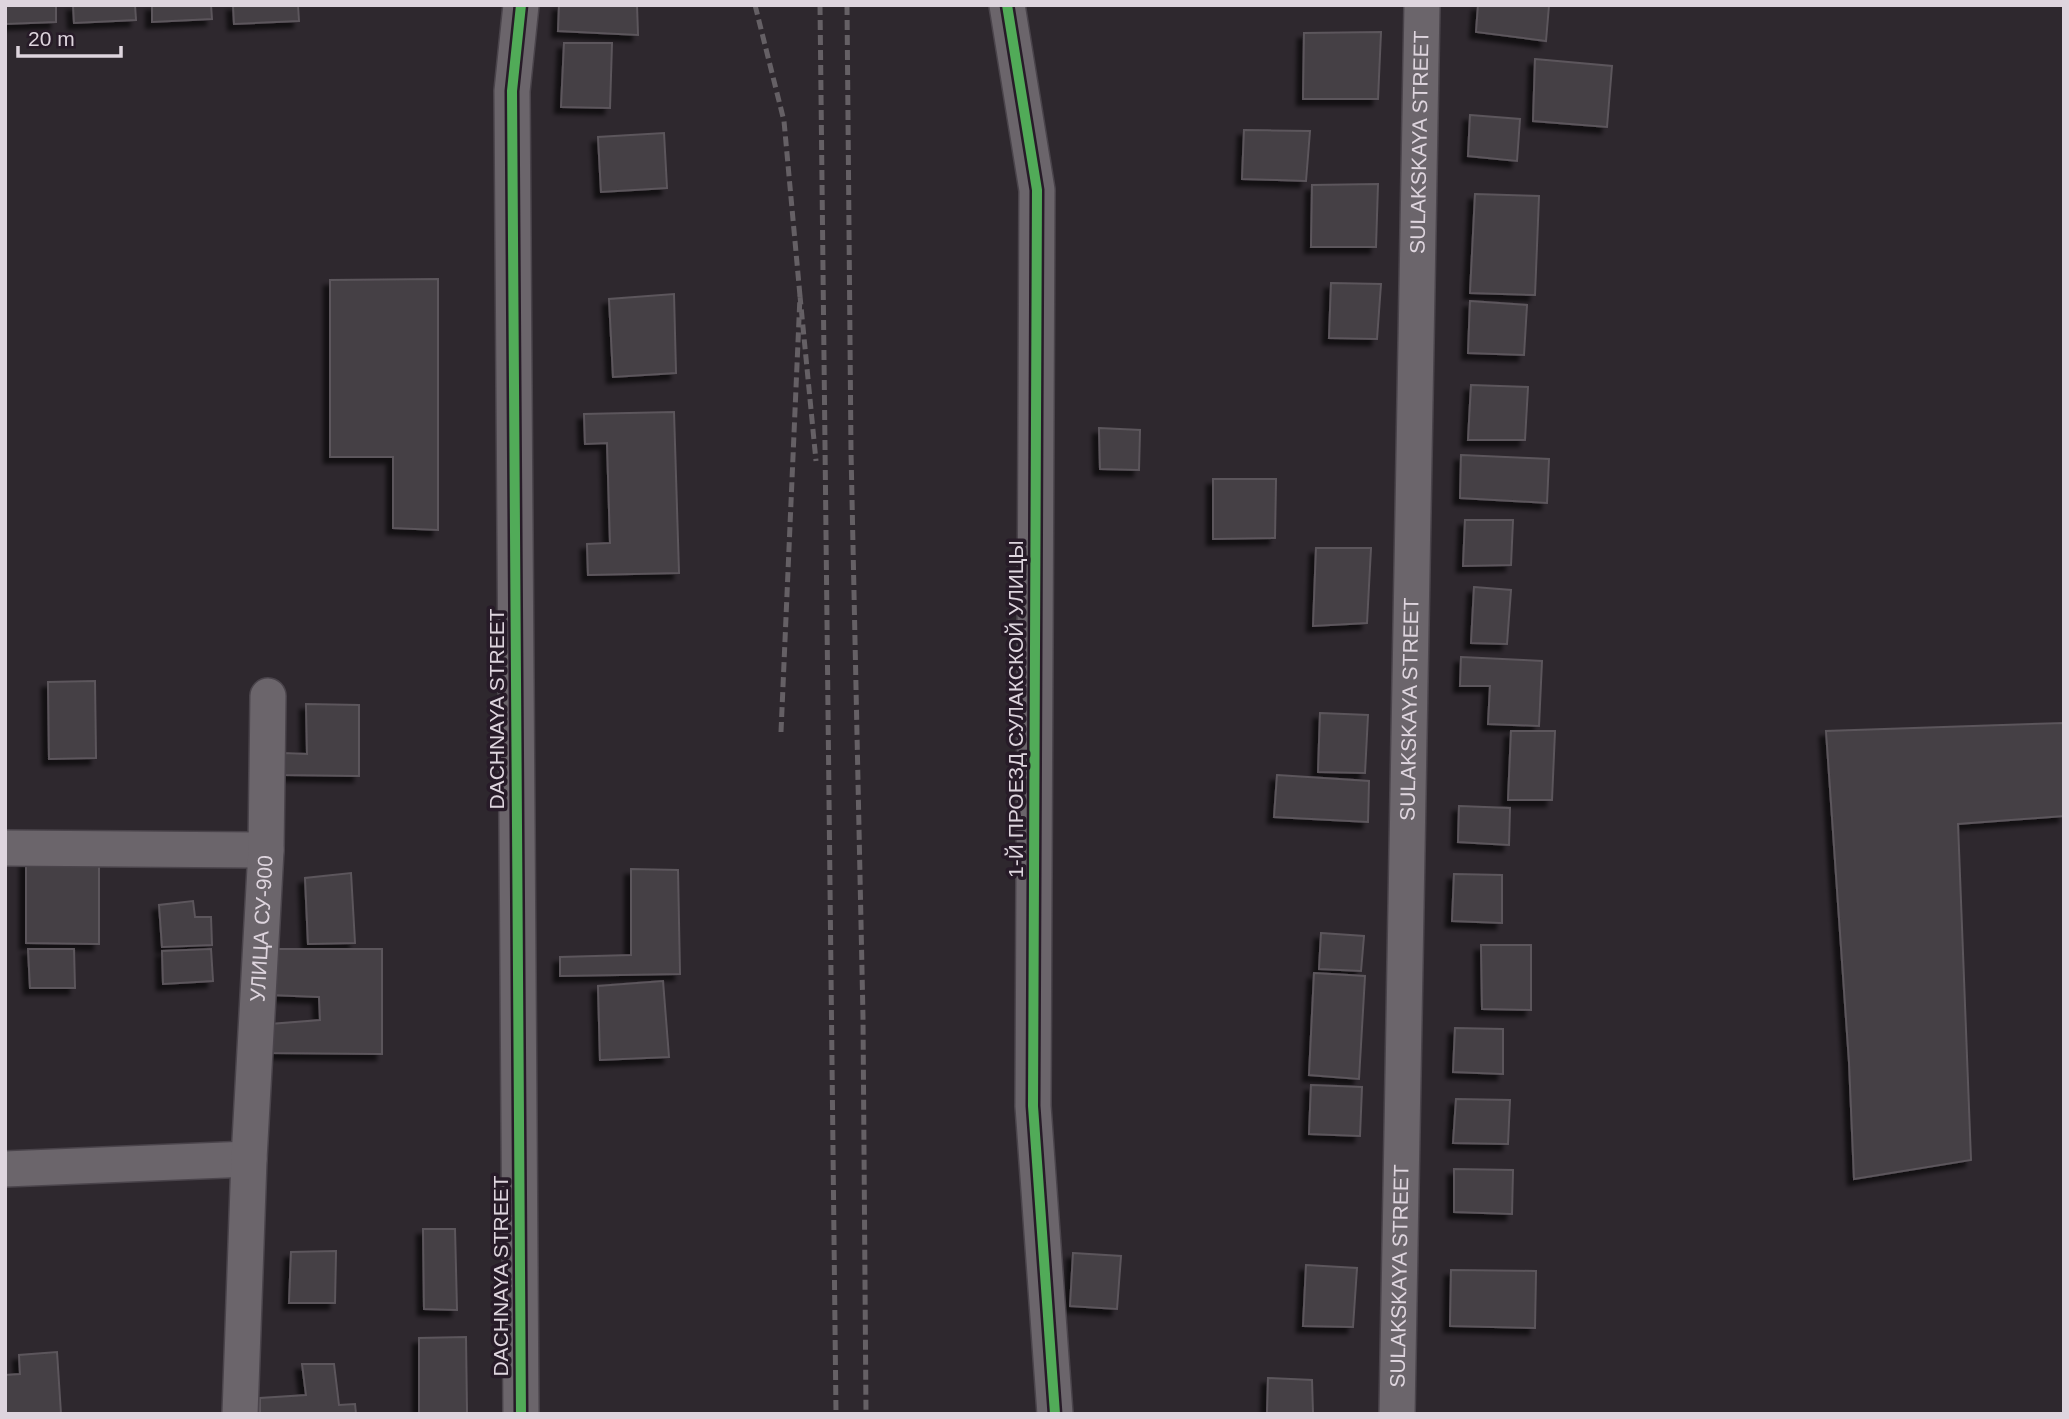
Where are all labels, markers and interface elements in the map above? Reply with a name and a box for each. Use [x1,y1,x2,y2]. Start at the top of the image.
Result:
scale bar [18,14,121,58]
text: 20 m [28,27,75,50]
street label: SULAKSKAYA STREET [1406,30,1433,254]
street label: 1-Й ПРОЕЗД СУЛАКСКОЙ УЛИЦЫ [1004,540,1027,878]
street label: SULAKSKAYA STREET [1396,597,1422,821]
street label: DACHNAYA STREET [485,608,508,810]
street label: УЛИЦА СУ-900 [246,855,277,1002]
street label: SULAKSKAYA STREET [1385,1164,1412,1388]
street label: DACHNAYA STREET [489,1175,512,1377]

